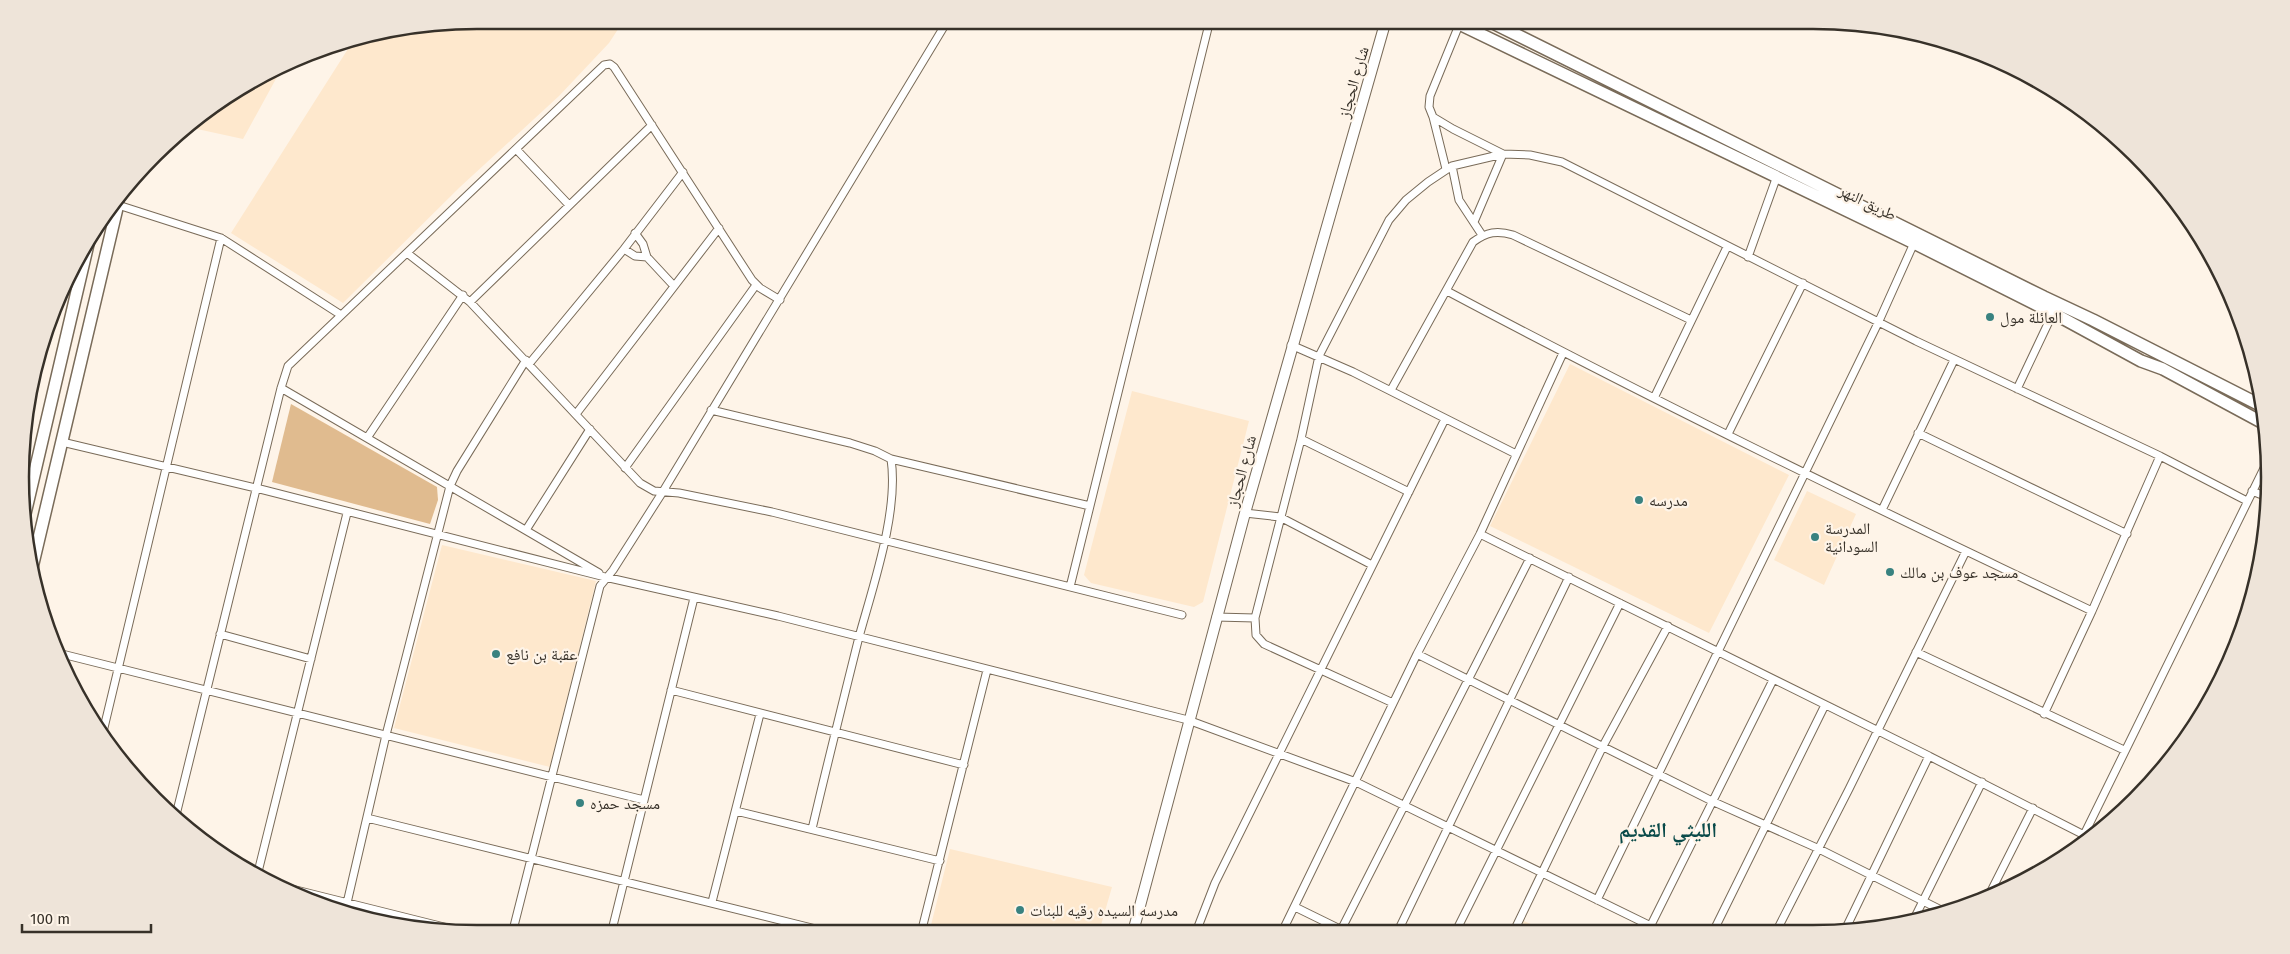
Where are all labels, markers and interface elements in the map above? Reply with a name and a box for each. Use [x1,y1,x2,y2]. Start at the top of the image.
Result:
street label: شارع الحجاز [1334,44,1374,121]
street label: طريق النهر [1835,180,1900,225]
place label: العائلة مول [2000,308,2062,328]
marker: العائلة مول [1984,311,1996,323]
street label: شارع الحجاز [1223,433,1261,510]
place label: مدرسه [1649,491,1688,510]
marker: مدرسه [1633,494,1645,506]
place label: المدرسة السودانية [1825,519,1878,556]
marker: المدرسة السودانية [1809,531,1821,543]
place label: مسجد عوف بن مالك [1900,563,2018,583]
marker: مسجد عوف بن مالك [1884,566,1896,578]
place label: عقبة بن نافع [506,645,577,665]
marker: عقبة بن نافع [490,648,502,660]
place label: مسجد حمزه [590,794,660,813]
marker: مسجد حمزه [574,797,586,809]
district label: الليثي القديم [1619,817,1717,846]
place label: مدرسه السيده رقيه للبنات [1030,901,1178,920]
scale bar [22,902,151,934]
marker: مدرسه السيده رقيه للبنات [1014,904,1026,916]
text: 100 m [30,910,70,928]

